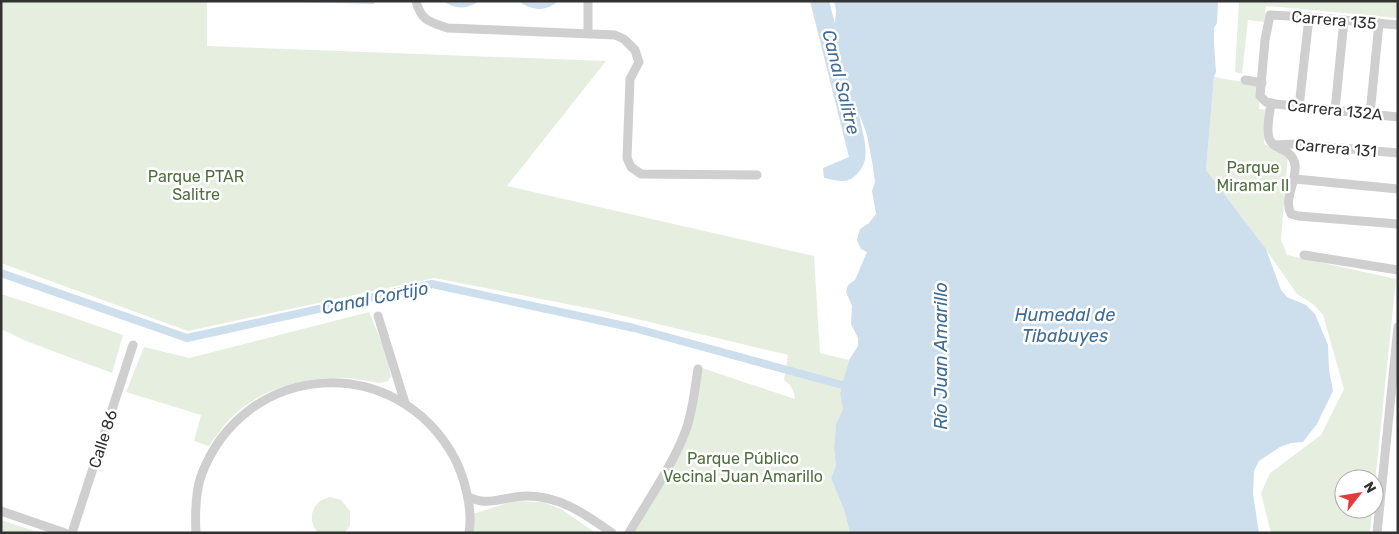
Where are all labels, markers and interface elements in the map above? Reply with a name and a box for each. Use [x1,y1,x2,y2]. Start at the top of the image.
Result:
street label: Carrera 135 [1291,7,1377,33]
water label: Canal Salitre [817,27,865,137]
street label: Carrera 132A [1286,96,1384,124]
street label: Carrera 131 [1294,135,1378,161]
park label: Parque Miramar II [1217,158,1289,195]
park label: Parque PTAR Salitre [148,167,244,204]
water label: Canal Cortijo [320,277,430,319]
water label: Río Juan Amarillo [930,282,952,430]
water label: Humedal de Tibabuyes [1015,304,1115,347]
street label: Calle 86 [85,407,121,470]
park label: Parque Público Vecinal Juan Amarillo [663,449,823,486]
north arrow [1334,469,1384,519]
text: N [1360,479,1380,496]

